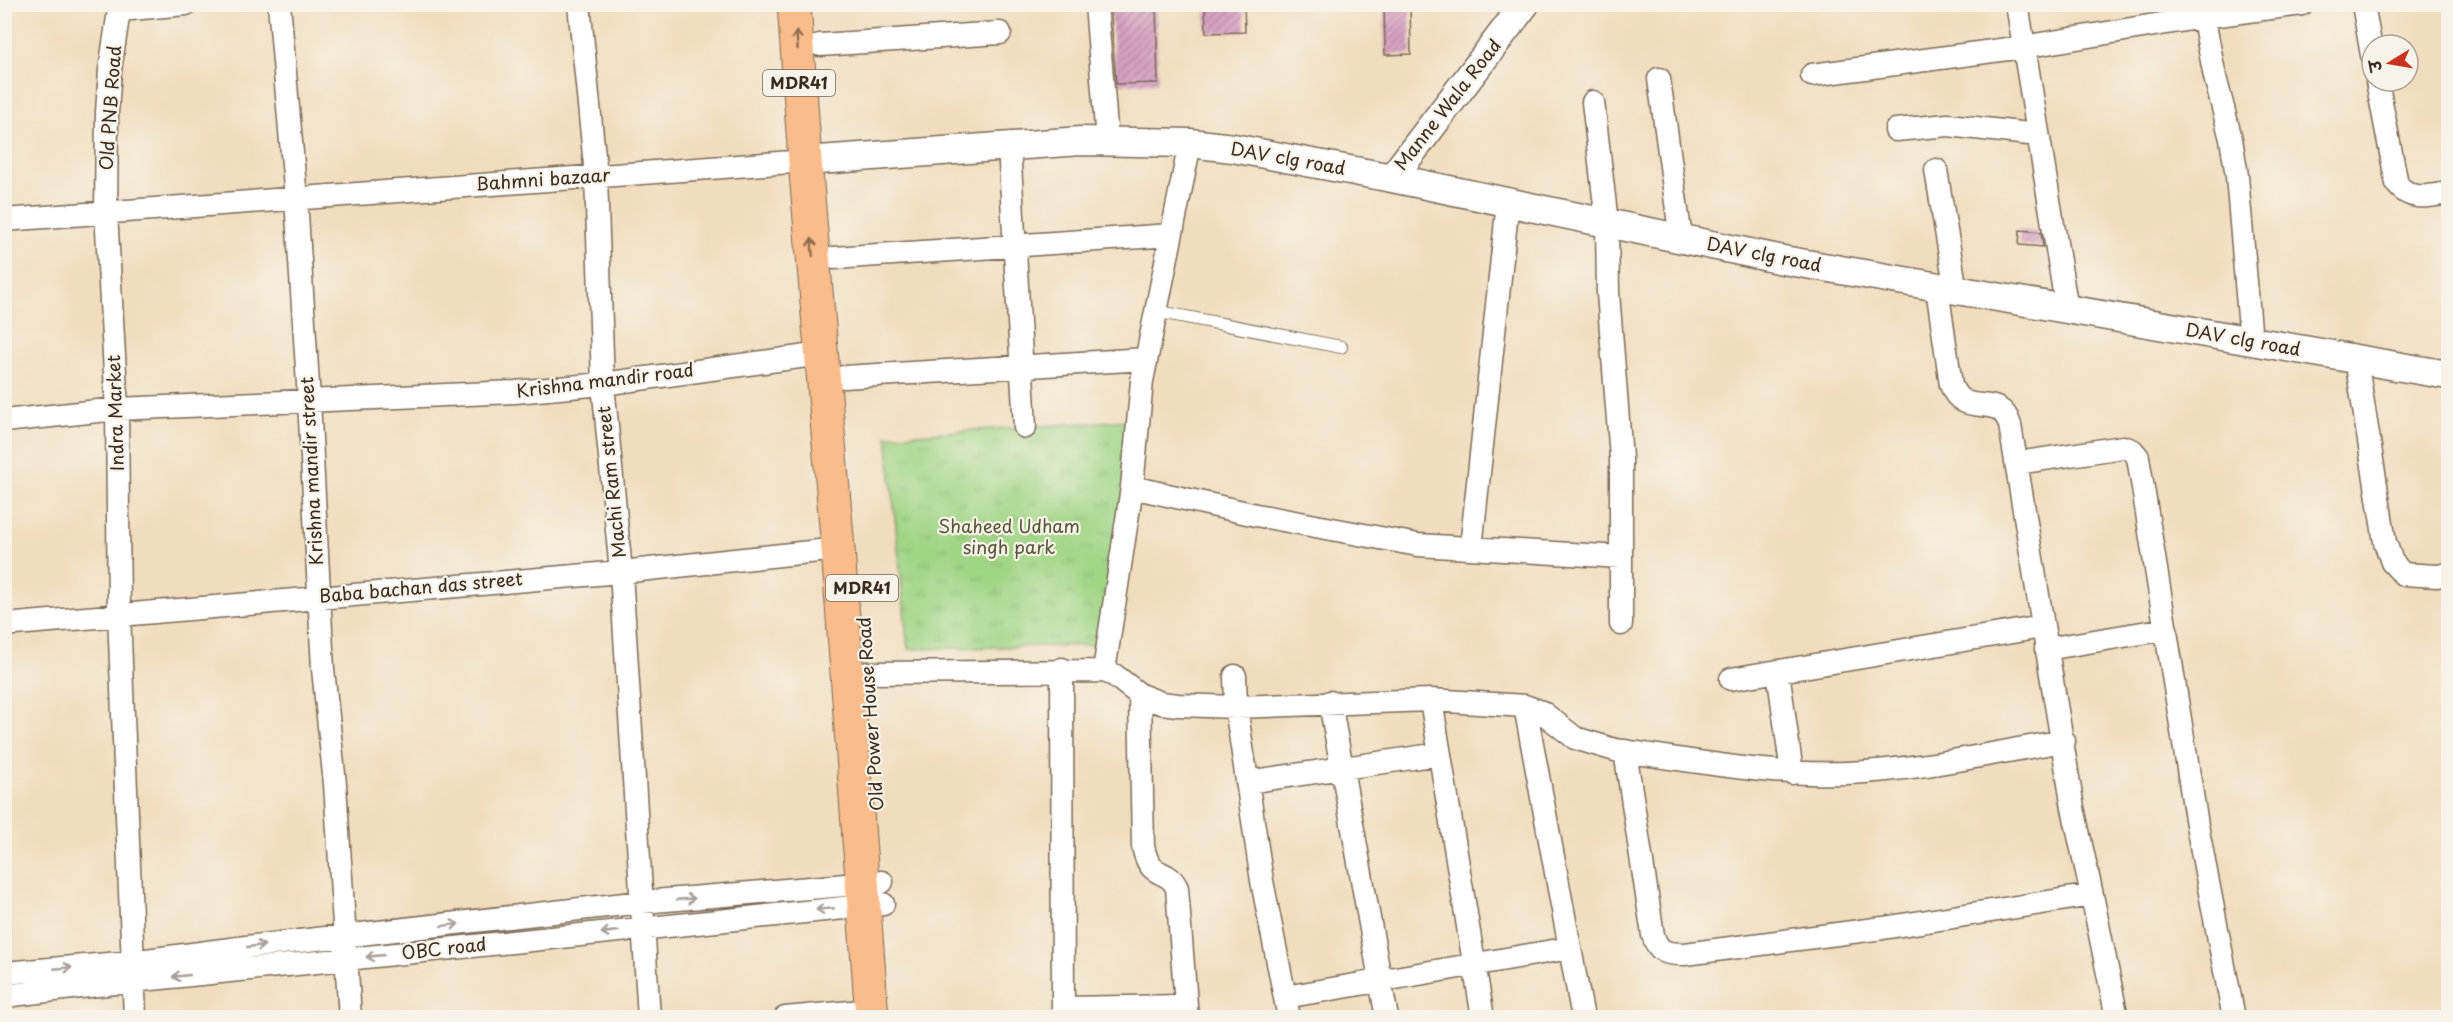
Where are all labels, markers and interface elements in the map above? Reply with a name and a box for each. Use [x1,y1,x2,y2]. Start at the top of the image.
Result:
one-way arrow [791,30,802,50]
street label: Manne Wala Road [1387,33,1507,176]
north arrow [2360,33,2420,93]
street label: Old PNB Road [92,45,127,171]
text: उ [2361,57,2387,76]
road number: MDR41 [763,70,835,96]
street label: DAV clg road [1229,134,1348,181]
street label: Bahmni bazaar [475,160,612,197]
street label: DAV clg road [1705,229,1824,278]
one-way arrow [806,238,817,258]
street label: DAV clg road [2184,315,2303,362]
street label: Indra Market [99,354,130,472]
street label: Krishna mandir road [515,355,695,404]
street label: Krishna mandir street [292,376,329,566]
street label: Machi Ram street [589,405,632,560]
park label: Shaheed Udham singh park [938,512,1080,560]
street label: Baba bachan das street [318,564,524,609]
road number: MDR41 [826,575,898,601]
street label: Old Power House Road [849,616,890,812]
one-way arrow [675,893,695,904]
one-way arrow [816,904,836,915]
one-way arrow [440,919,460,930]
one-way arrow [601,927,621,938]
street label: OBC road [400,930,488,965]
one-way arrow [246,940,266,951]
one-way arrow [365,951,385,962]
one-way arrow [52,962,72,973]
one-way arrow [171,971,191,982]

